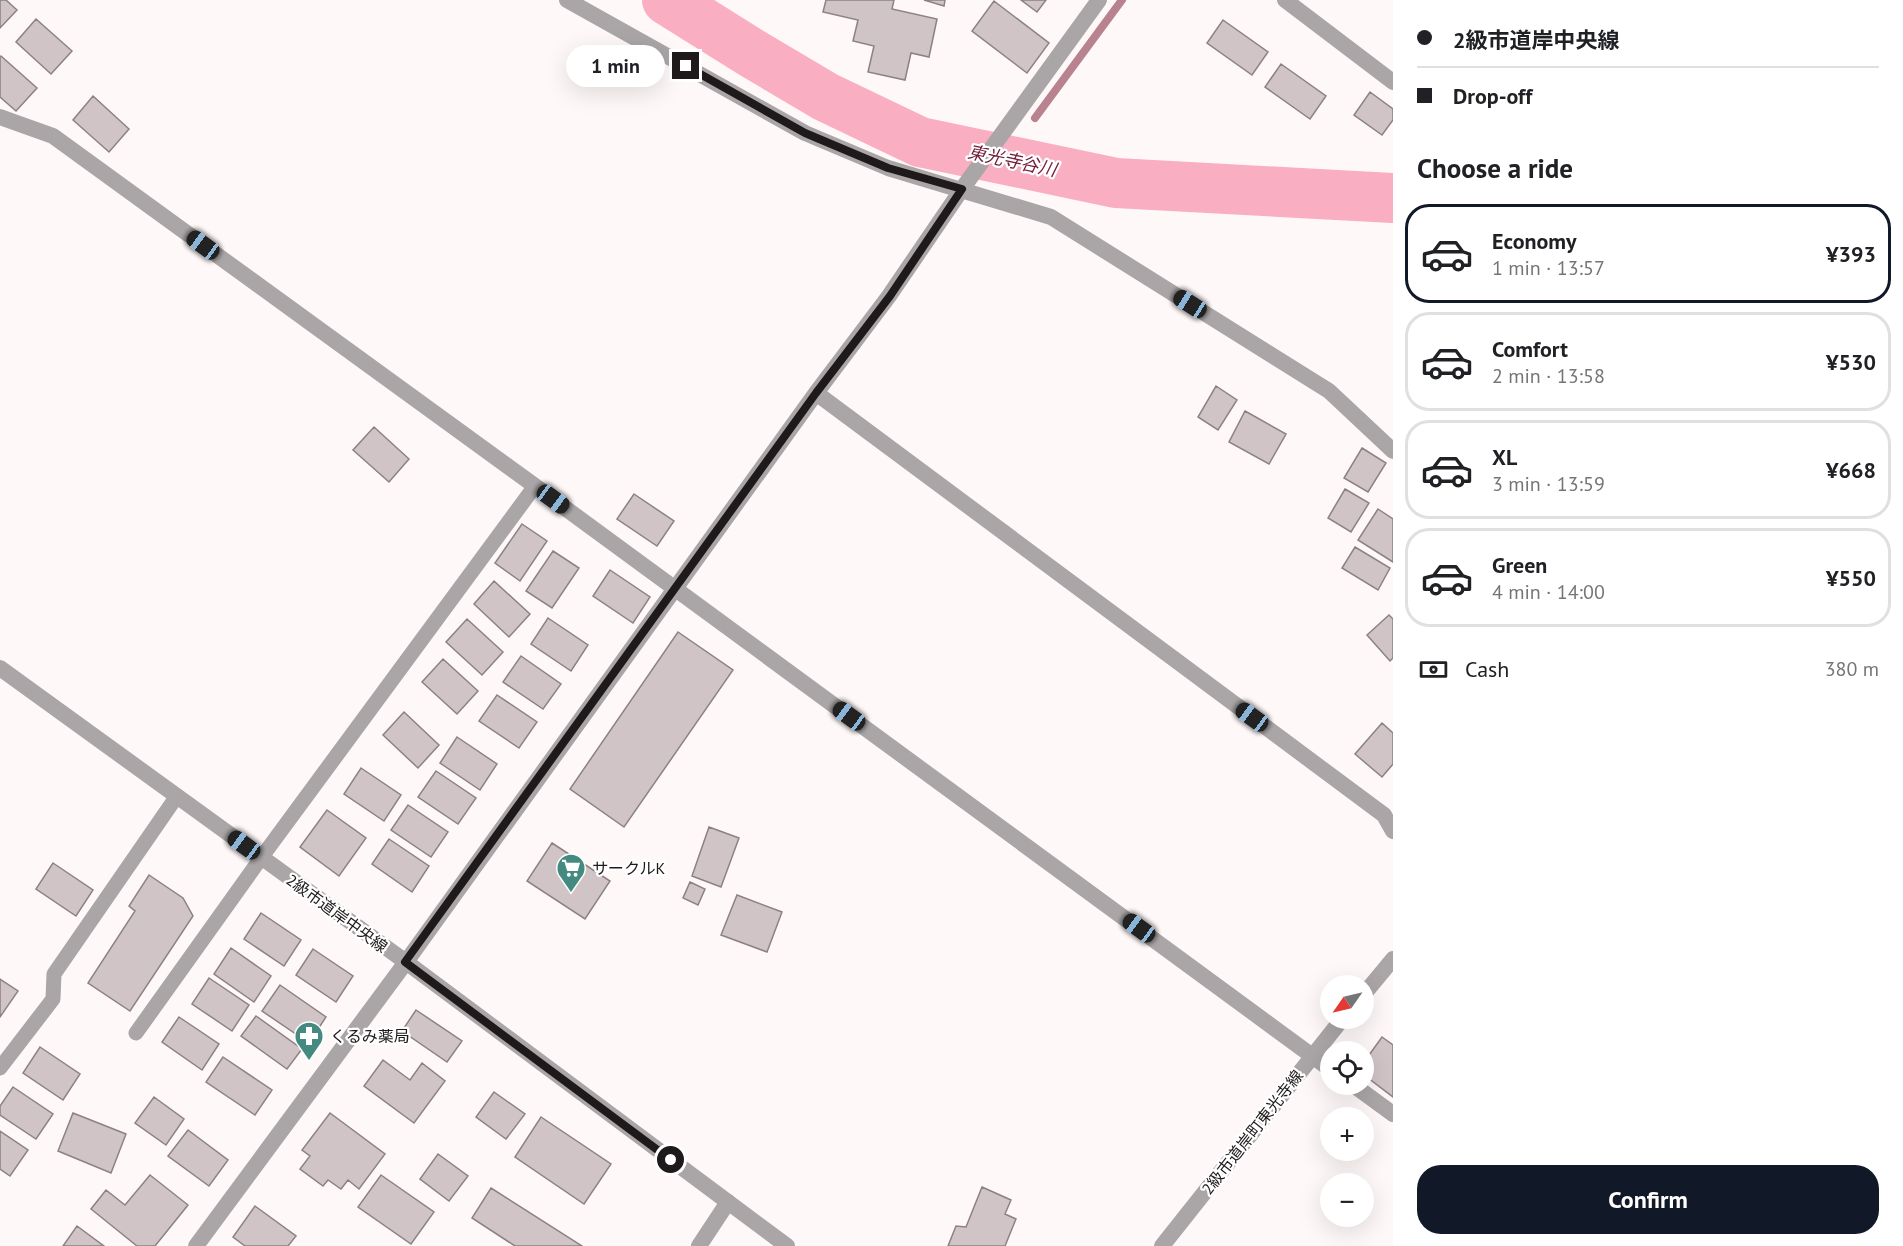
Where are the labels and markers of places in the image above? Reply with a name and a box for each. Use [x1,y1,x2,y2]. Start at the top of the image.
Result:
supermarket icon: サークルK [555,852,587,894]
place label: サークルK [592,858,666,878]
pharmacy icon: くるみ薬局 [293,1020,325,1062]
place label: くるみ薬局 [330,1026,410,1046]

